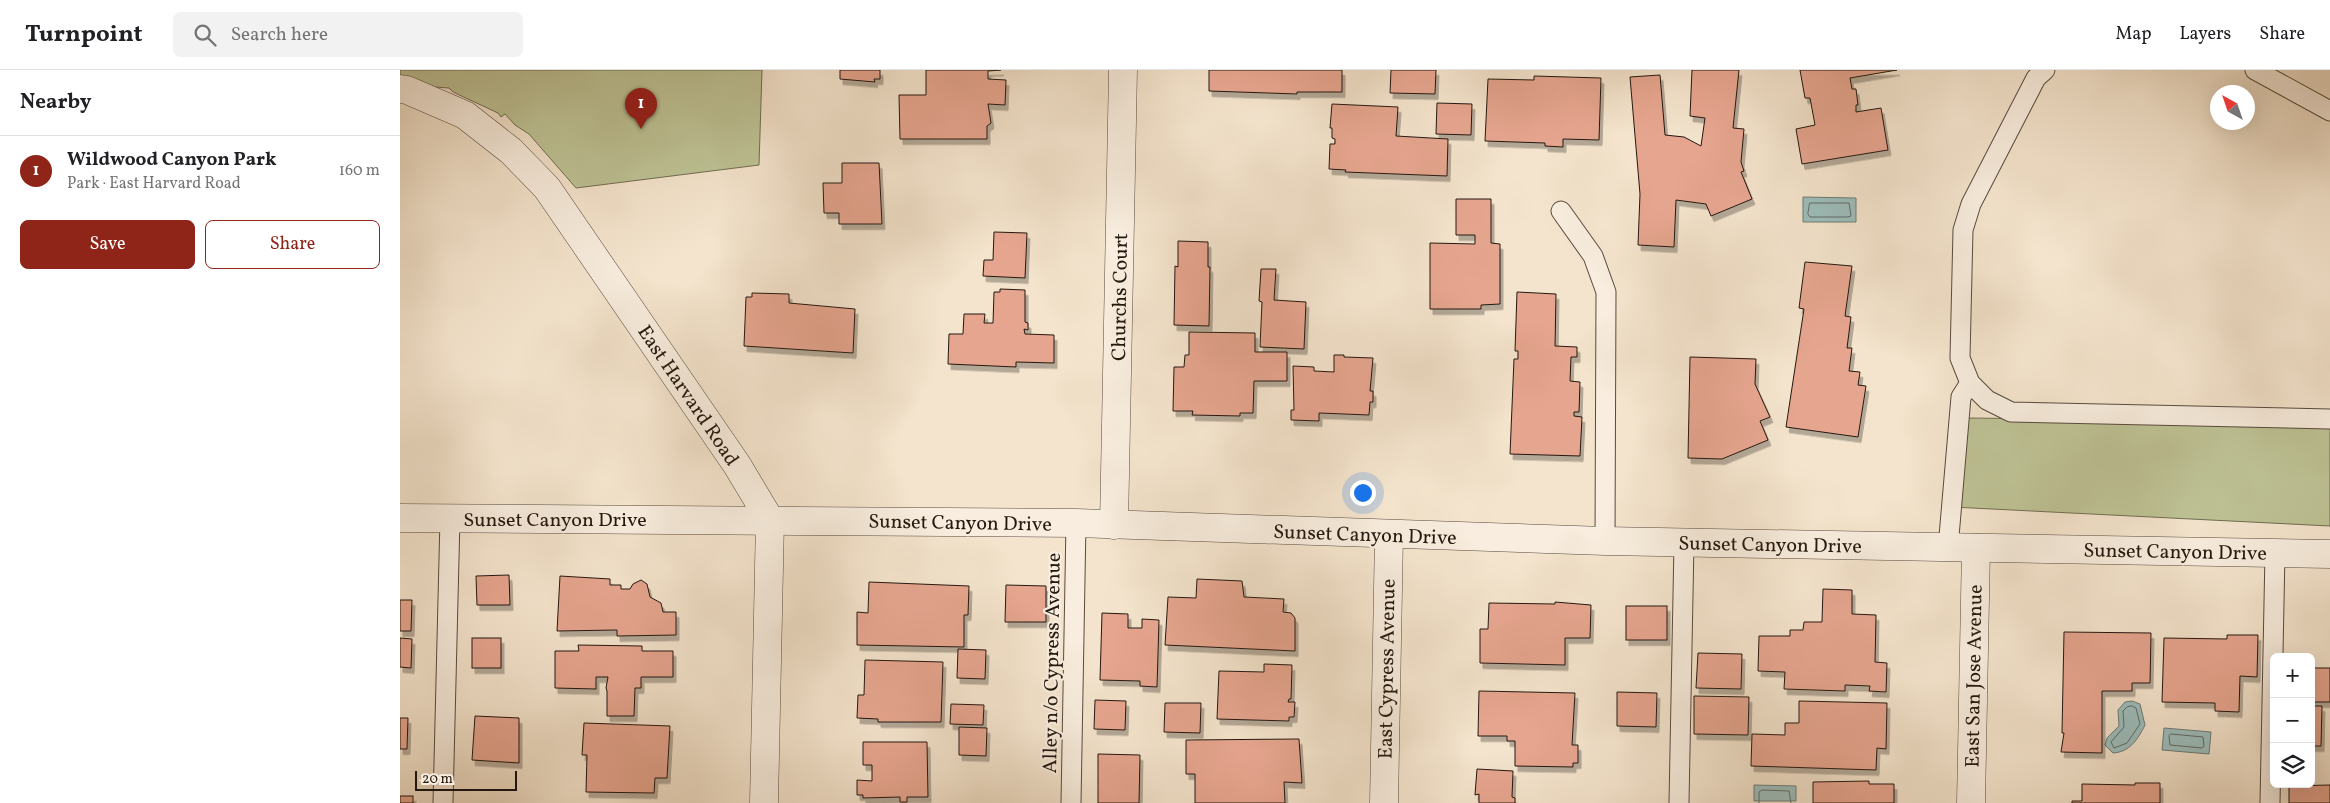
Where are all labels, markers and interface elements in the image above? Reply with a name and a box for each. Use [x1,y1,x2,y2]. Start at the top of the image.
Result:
search box [173,12,523,57]
text: Turnpoint [25,18,143,52]
icon: search [191,21,219,49]
text: Search here [231,22,328,48]
text: Map [2115,22,2151,47]
text: Layers [2179,22,2231,47]
text: Share [2259,22,2305,47]
north arrow [2210,85,2255,130]
text: Nearby [20,88,91,117]
pin: 1 [625,88,657,129]
text: Wildwood Canyon Park [67,147,277,173]
text: 1 [33,160,39,182]
text: 160 m [339,160,380,182]
text: Park · East Harvard Road [67,173,241,195]
button: Save [20,220,195,269]
button: Share [205,220,380,269]
street label: Churchs Court [1106,233,1136,361]
street label: East Harvard Road [630,320,745,472]
your location [1350,480,1376,506]
street label: Sunset Canyon Drive [463,507,647,535]
street label: Sunset Canyon Drive [868,508,1052,540]
street label: Sunset Canyon Drive [1273,519,1457,553]
street label: Sunset Canyon Drive [1678,530,1862,562]
street label: Sunset Canyon Drive [2083,537,2267,569]
street label: Alley n/o Cypress Avenue [1037,552,1069,774]
street label: East Cypress Avenue [1372,579,1404,760]
street label: East San Jose Avenue [1959,584,1991,768]
map controls [2270,653,2315,788]
button: + [2270,653,2315,698]
button: − [2270,698,2315,743]
button: layers [2270,743,2315,788]
scale bar [415,768,518,791]
text: 20 m [422,770,453,789]

